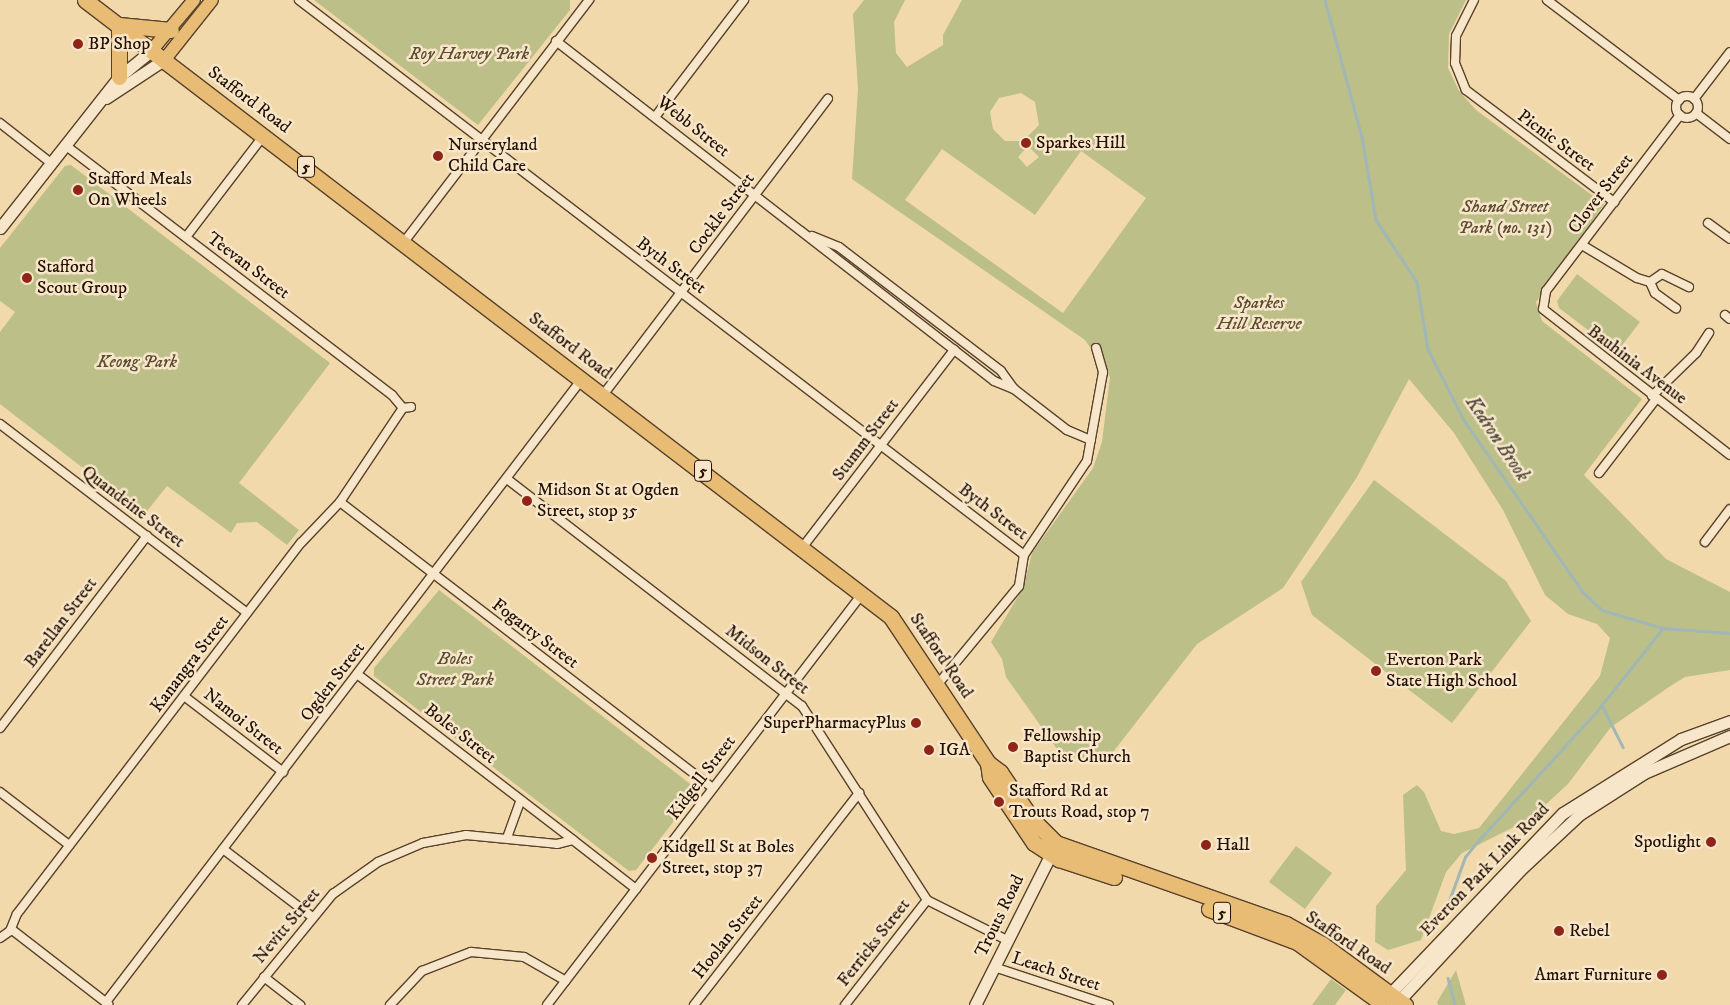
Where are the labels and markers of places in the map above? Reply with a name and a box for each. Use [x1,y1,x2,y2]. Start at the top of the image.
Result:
place label: BP Shop [88,33,150,55]
marker: BP Shop [72,38,84,50]
place label: Sparkes Hill [1036,132,1125,154]
place label: Nurseryland Child Care [448,135,538,178]
marker: Sparkes Hill [1020,137,1032,149]
marker: Nurseryland Child Care [432,150,444,162]
place label: Stafford Meals On Wheels [88,169,192,212]
marker: Stafford Meals On Wheels [72,184,84,196]
place label: Stafford Scout Group [37,257,127,300]
marker: Stafford Scout Group [21,272,33,284]
place label: Midson St at Ogden Street, stop 35 [537,480,679,522]
marker: Midson St at Ogden Street, stop 35 [521,495,533,507]
place label: Everton Park State High School [1386,650,1517,692]
marker: Everton Park State High School [1370,665,1382,677]
place label: SuperPharmacyPlus [763,712,906,734]
marker: SuperPharmacyPlus [910,717,922,729]
place label: Fellowship Baptist Church [1023,726,1131,769]
place label: IGA [939,739,970,761]
marker: Fellowship Baptist Church [1007,741,1019,753]
marker: IGA [923,744,935,756]
place label: Stafford Rd at Trouts Road, stop 7 [1009,781,1150,824]
marker: Stafford Rd at Trouts Road, stop 7 [993,796,1005,808]
place label: Spotlight [1634,831,1701,853]
place label: Hall [1216,834,1250,856]
marker: Spotlight [1705,836,1717,848]
place label: Kidgell St at Boles Street, stop 37 [662,837,794,880]
marker: Hall [1200,839,1212,851]
marker: Kidgell St at Boles Street, stop 37 [646,852,658,864]
place label: Rebel [1569,920,1610,942]
marker: Rebel [1553,925,1565,937]
place label: Amart Furniture [1535,964,1652,986]
marker: Amart Furniture [1656,969,1668,981]

